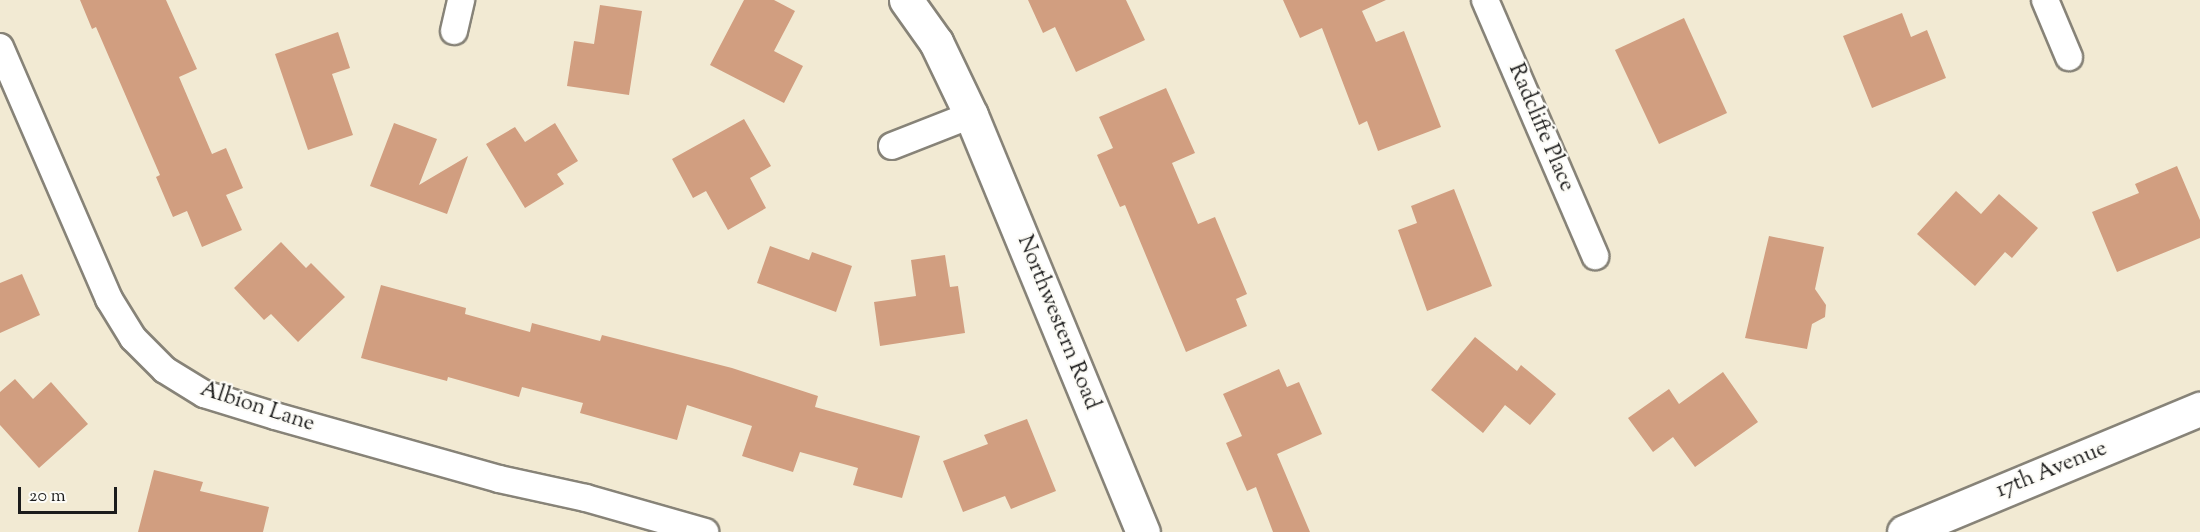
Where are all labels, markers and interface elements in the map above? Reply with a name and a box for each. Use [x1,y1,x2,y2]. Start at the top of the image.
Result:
street label: Radcliffe Place [1501,60,1579,196]
street label: Northwestern Road [1010,232,1104,414]
street label: Albion Lane [197,377,317,439]
street label: 17th Avenue [1993,437,2111,505]
scale bar [21,475,120,513]
text: 20 m [29,484,66,510]

